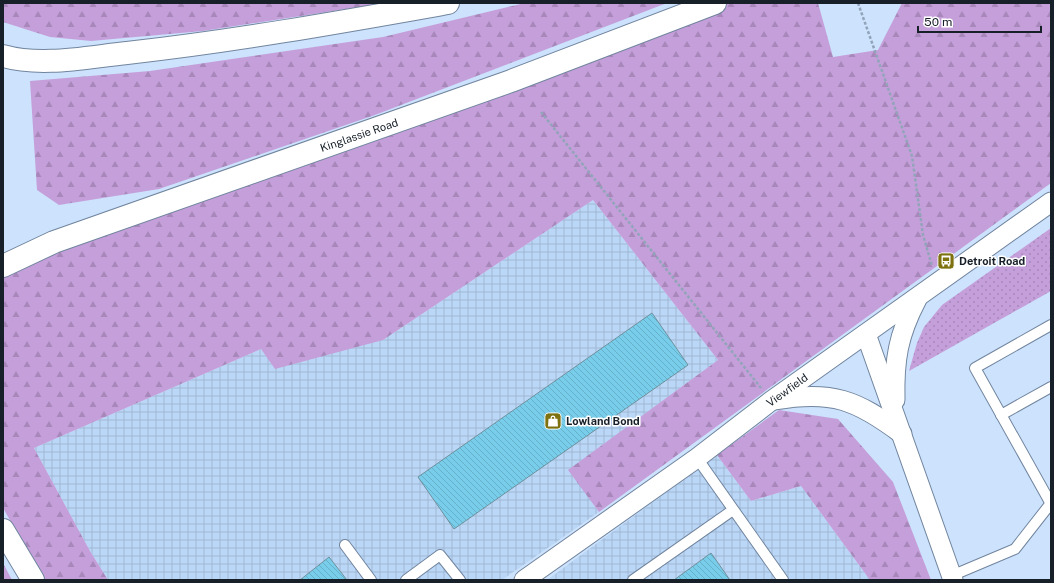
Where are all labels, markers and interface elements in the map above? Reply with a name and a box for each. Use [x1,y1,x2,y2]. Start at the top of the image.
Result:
scale bar [918,8,1041,34]
text: 50 m [924,15,952,29]
street label: Kinglassie Road [319,116,399,154]
bus stop icon: Detroit Road [936,251,956,271]
place label: Detroit Road [959,255,1025,267]
street label: Viewfield [764,371,810,409]
shop icon: Lowland Bond [543,411,563,431]
place label: Lowland Bond [566,415,640,427]

